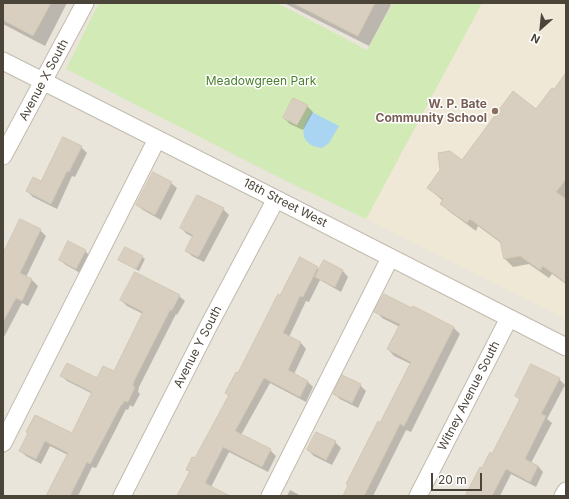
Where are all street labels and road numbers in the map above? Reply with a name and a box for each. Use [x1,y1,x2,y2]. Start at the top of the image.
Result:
street label: Avenue X South [16,37,72,123]
street label: 18th Street West [241,176,329,230]
street label: Avenue Y South [171,304,225,390]
street label: Witney Avenue South [435,339,503,453]

